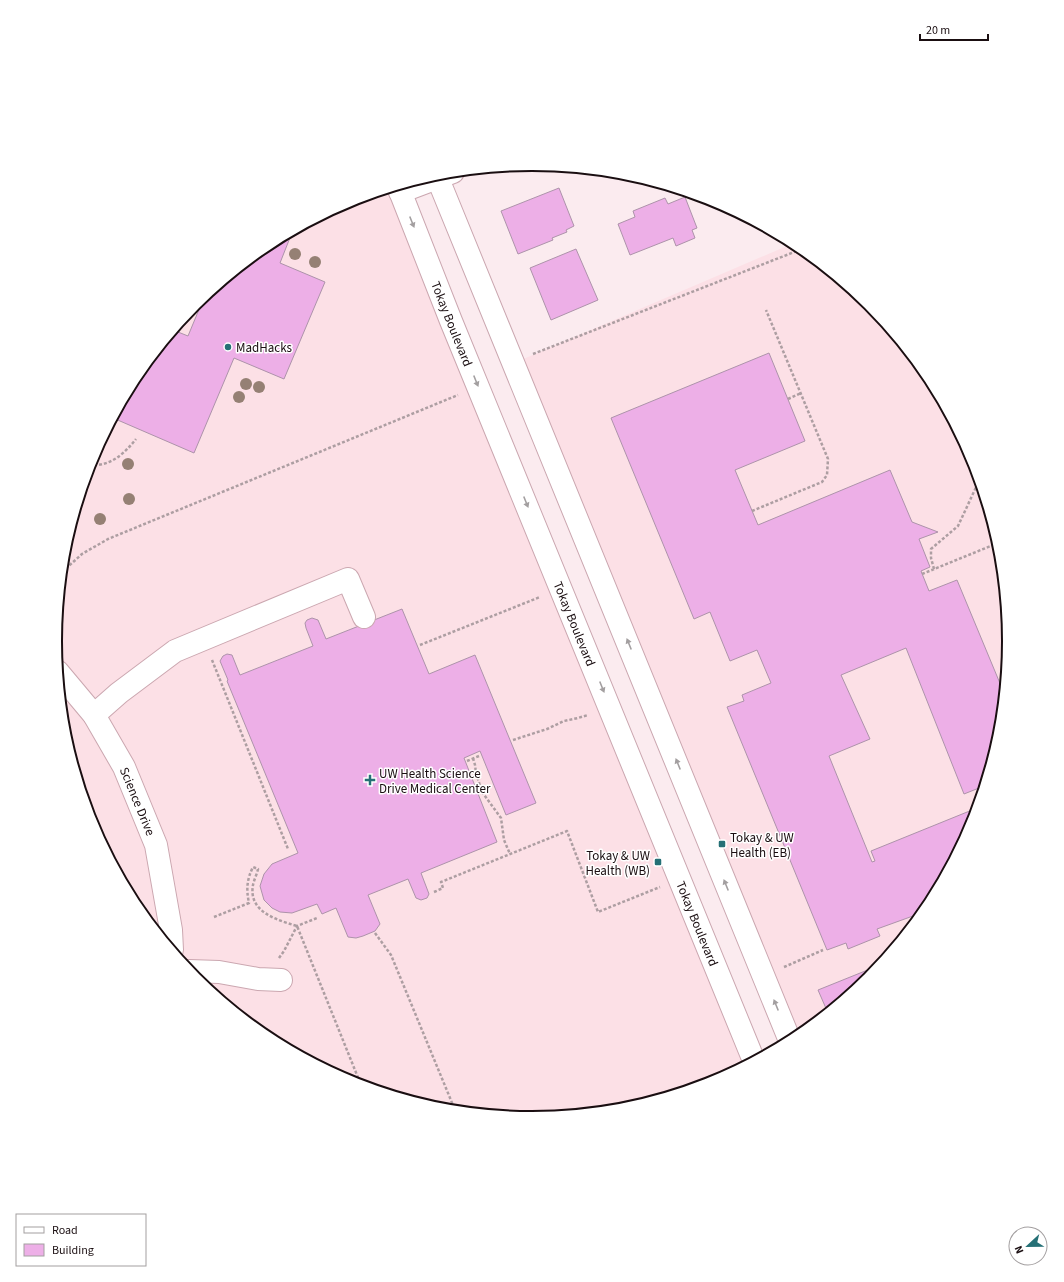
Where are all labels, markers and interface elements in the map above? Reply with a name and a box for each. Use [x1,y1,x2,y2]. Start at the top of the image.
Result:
scale bar [920,16,988,42]
text: 20 m [926,22,950,39]
one-way arrow [410,216,416,228]
street label: Tokay Boulevard [426,279,477,369]
place label: MadHacks [236,339,293,357]
marker: MadHacks [223,342,233,352]
one-way arrow [474,376,480,388]
one-way arrow [523,496,529,507]
street label: Tokay Boulevard [549,579,599,669]
one-way arrow [625,637,631,649]
one-way arrow [599,681,605,693]
one-way arrow [674,758,680,770]
street label: Science Drive [115,765,159,839]
place label: UW Health Science Drive Medical Center [379,765,491,798]
marker: UW Health Science Drive Medical Center [364,774,376,786]
place label: Tokay & UW Health (EB) [730,829,794,862]
marker: Tokay & UW Health (EB) [717,839,727,849]
place label: Tokay & UW Health (WB) [586,847,650,880]
marker: Tokay & UW Health (WB) [653,857,663,867]
one-way arrow [723,878,729,890]
street label: Tokay Boulevard [671,879,722,969]
one-way arrow [772,999,778,1011]
legend [16,1214,146,1266]
text: Road [52,1222,78,1239]
north arrow [1008,1226,1048,1266]
text: Building [52,1242,94,1259]
text: N [1011,1243,1028,1256]

